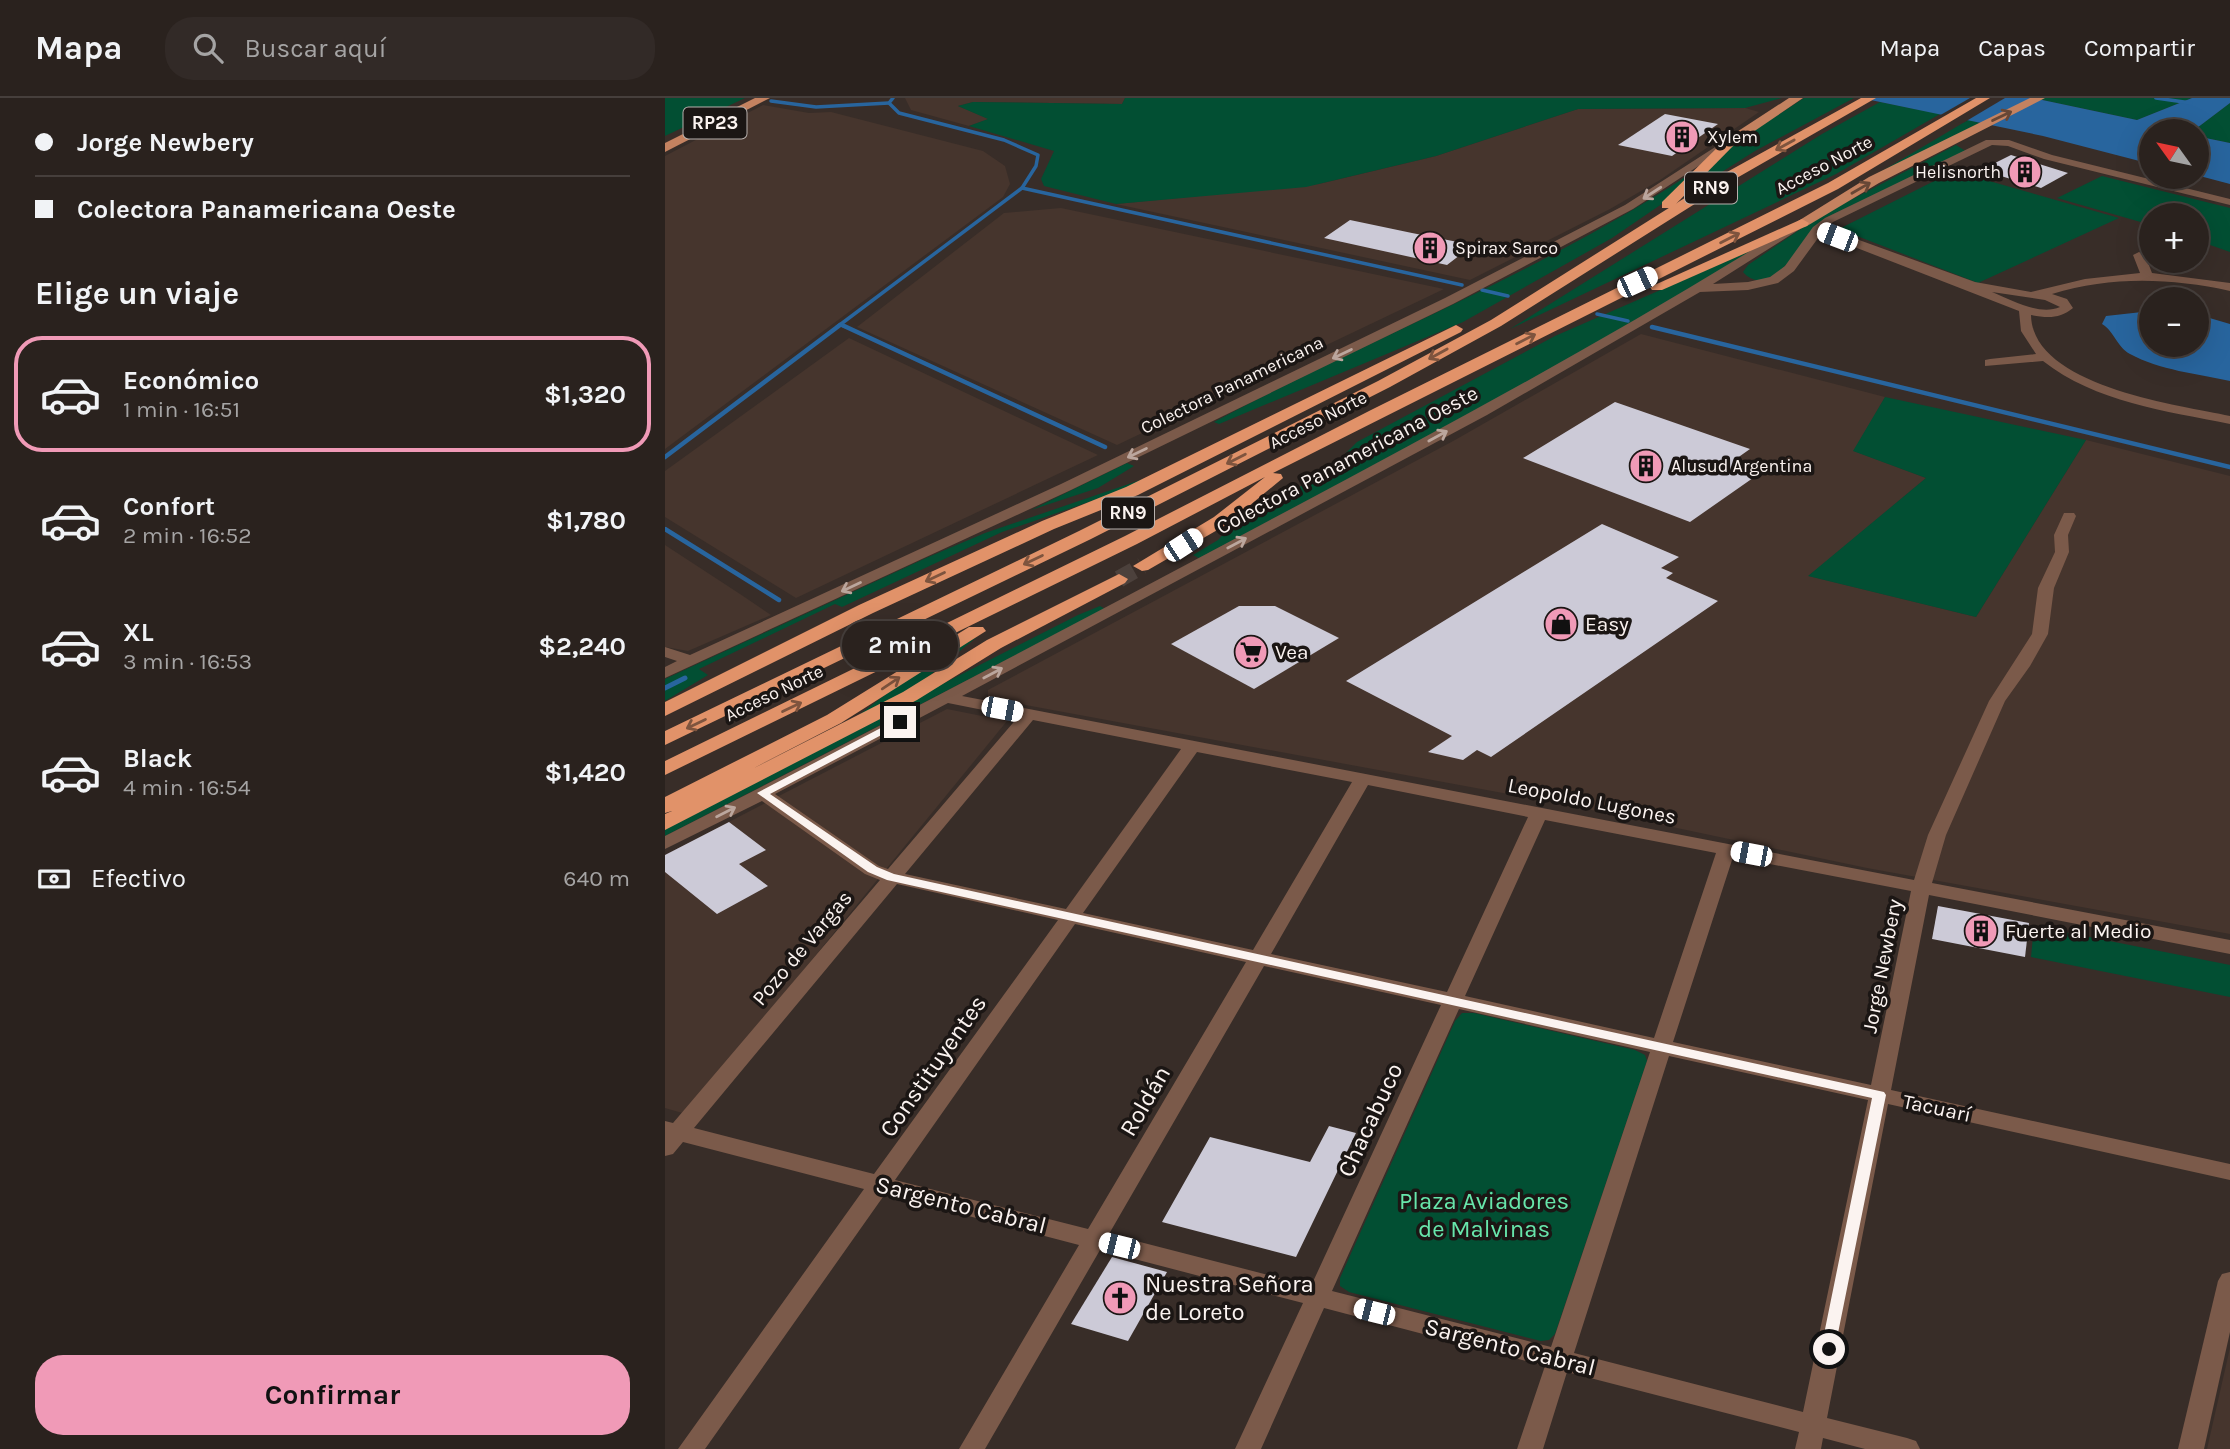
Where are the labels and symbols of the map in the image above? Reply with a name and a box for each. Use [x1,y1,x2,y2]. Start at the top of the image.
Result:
road number: RP23 [684,108,747,139]
one-way arrow [1991,109,2012,123]
building icon: Xylem [1663,118,1701,156]
north arrow [2139,119,2209,189]
place label: Xylem [1707,126,1758,148]
street label: Acceso Norte [1772,130,1876,200]
one-way arrow [1775,139,1796,152]
building icon: Helisnorth [2006,153,2044,191]
place label: Helisnorth [1915,161,2001,183]
road number: RN9 [1685,172,1737,204]
one-way arrow [1850,180,1870,194]
one-way arrow [1643,185,1662,200]
car [1814,220,1861,254]
building icon: Spirax Sarco [1411,229,1449,267]
one-way arrow [1719,230,1740,244]
place label: Spirax Sarco [1455,237,1558,259]
car [1614,264,1661,300]
street label: Colectora Panamericana [1137,331,1327,439]
one-way arrow [1515,331,1536,345]
one-way arrow [1332,347,1353,361]
one-way arrow [1428,348,1449,361]
street label: Colectora Panamericana Oeste [1212,381,1482,539]
street label: Acceso Norte [1266,386,1370,454]
one-way arrow [1427,429,1448,442]
one-way arrow [1127,447,1148,460]
building icon: Alusud Argentina [1627,447,1665,485]
one-way arrow [1226,452,1247,466]
place label: Alusud Argentina [1671,455,1812,477]
road number: RN9 [1102,498,1154,528]
car [1160,525,1207,565]
one-way arrow [1226,536,1247,550]
one-way arrow [1023,554,1044,568]
one-way arrow [925,571,946,585]
one-way arrow [841,581,862,594]
shop icon: Easy [1542,605,1580,643]
place label: Easy [1585,612,1629,636]
callout: 2 min [842,620,958,670]
supermarket icon: Vea [1232,633,1270,671]
place label: Vea [1275,640,1308,664]
street label: Acceso Norte [721,660,827,726]
one-way arrow [982,666,1003,680]
one-way arrow [881,675,900,690]
car [980,695,1025,723]
one-way arrow [781,699,802,713]
route end [884,706,916,738]
one-way arrow [686,718,707,731]
street label: Leopoldo Lugones [1506,773,1678,829]
one-way arrow [715,804,736,818]
car [1729,840,1774,868]
street label: Pozo de Vargas [747,886,857,1010]
street label: Jorge Newbery [1857,897,1907,1035]
building icon: Fuerte al Medio [1962,912,2000,950]
place label: Fuerte al Medio [2005,919,2151,943]
street label: Constituyentes [874,990,992,1142]
street label: Chacabuco [1331,1059,1409,1181]
street label: Roldán [1114,1061,1176,1141]
street label: Tacuarí [1901,1089,1974,1127]
street label: Sargento Cabral [873,1170,1049,1240]
park label: Plaza Aviadores de Malvinas [1399,1187,1569,1243]
car [1097,1231,1142,1261]
place label: Nuestra Señora de Loreto [1145,1270,1314,1326]
church icon: Nuestra Señora de Loreto [1101,1279,1139,1317]
car [1352,1297,1397,1327]
street label: Sargento Cabral [1422,1312,1598,1382]
route start [1813,1333,1845,1365]

